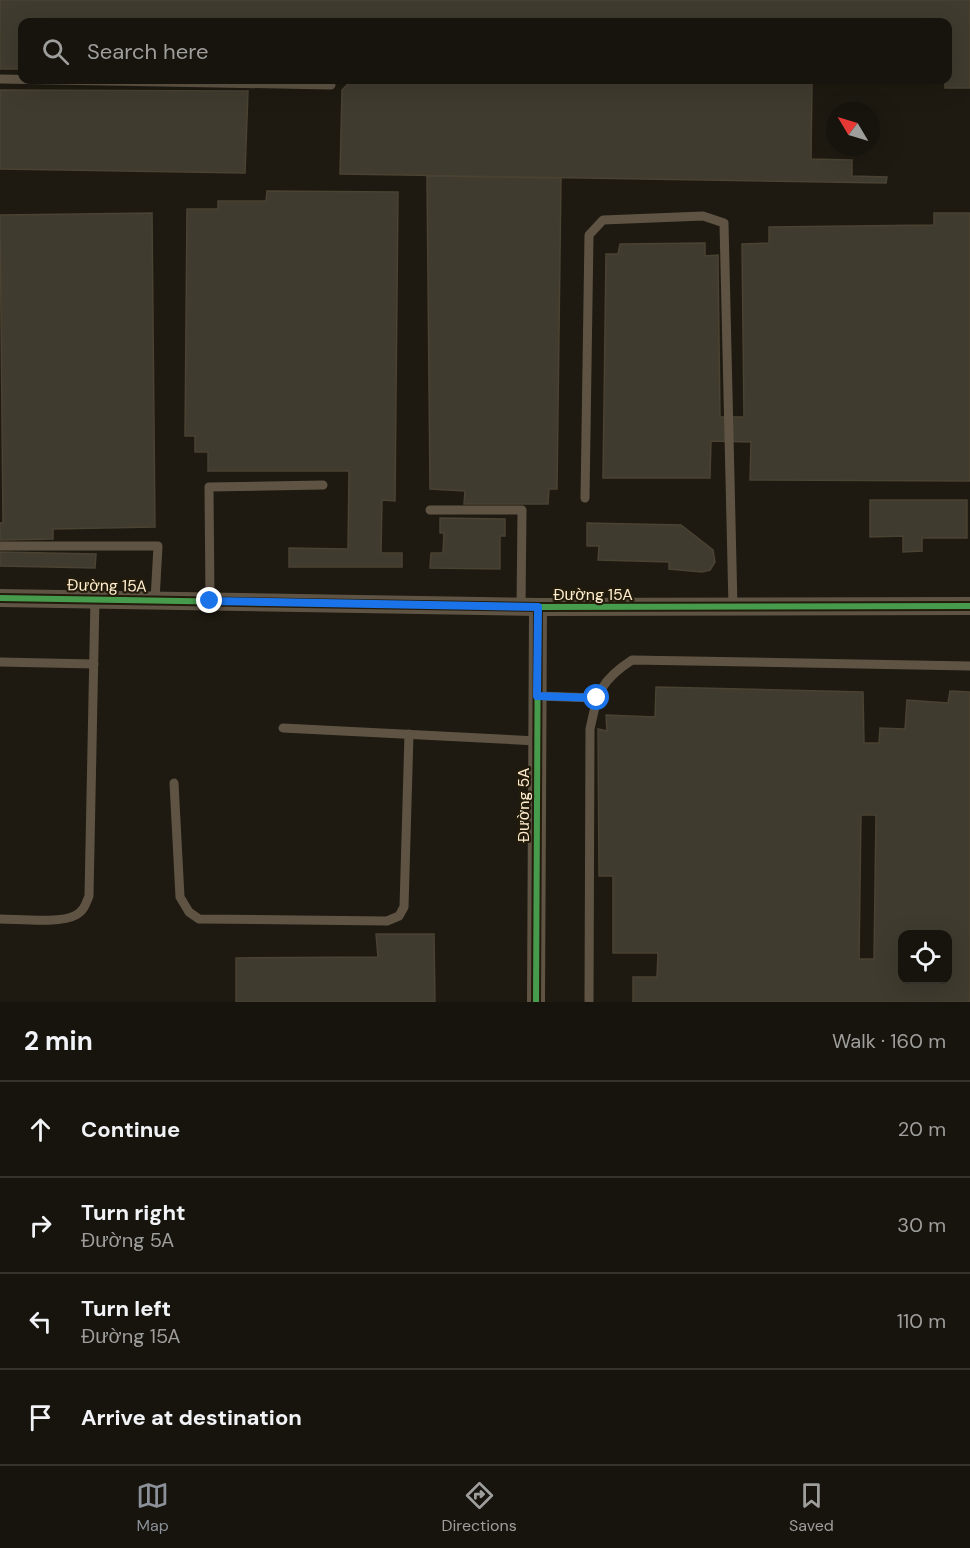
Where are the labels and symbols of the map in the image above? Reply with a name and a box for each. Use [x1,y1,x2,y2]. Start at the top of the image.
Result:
north arrow [826,102,880,156]
street label: Đường 15A [67,574,147,597]
street label: Đường 15A [553,584,633,605]
route end [196,587,222,613]
route start [583,684,609,710]
street label: Đường 5A [513,767,534,842]

